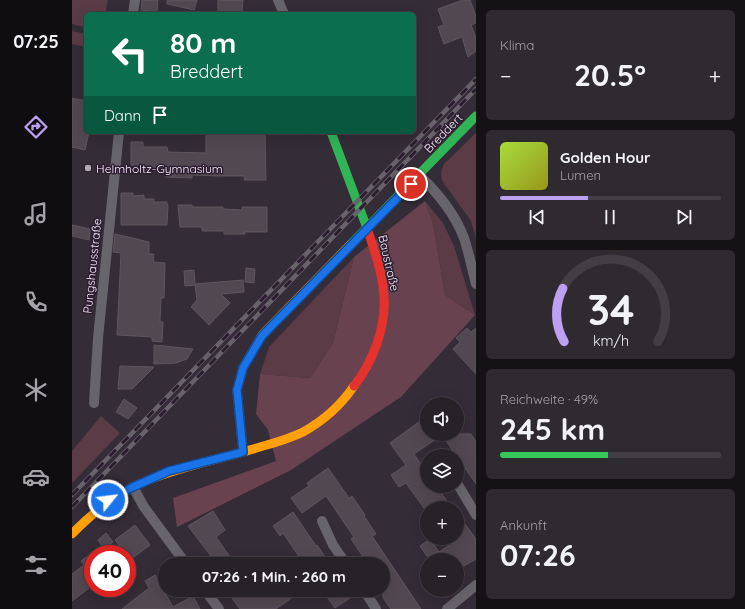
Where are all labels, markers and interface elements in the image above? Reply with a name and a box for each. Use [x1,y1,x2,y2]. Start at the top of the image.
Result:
text: 80 m [170,25,236,60]
icon: left [104,28,156,80]
text: 07:25 [13,30,59,53]
text: Klima [500,37,534,53]
text: 20.5° [574,56,646,94]
text: Breddert [170,60,243,83]
text: − [500,62,511,90]
text: + [709,62,721,90]
icon: arrive [149,104,171,126]
text: Dann [104,106,141,125]
street label: Breddert [421,110,465,156]
icon: directions [22,113,50,141]
text: Golden Hour [560,148,651,167]
place label: Helmholtz-Gymnasium [96,161,223,176]
marker: Helmholtz-Gymnasium [83,163,93,173]
pin [394,167,428,201]
text: Lumen [560,167,601,183]
icon: arrive [400,173,422,195]
icon: music [22,200,50,228]
icon: previous [526,206,548,228]
icon: pause [599,206,621,228]
icon: next [673,206,695,228]
street label: Pungshausstraße [80,217,104,314]
street label: Baustraße [375,233,403,293]
text: 34 [587,283,634,335]
icon: phone [22,288,50,316]
text: km/h [592,332,629,350]
icon: climate [22,376,50,404]
text: Reichweite · 49% [500,391,598,407]
map controls [420,397,464,597]
button: sound [420,397,464,441]
text: 245 km [500,410,605,448]
button: layers [420,449,464,493]
icon: car [22,463,50,491]
position arrow [87,479,129,521]
button: + [420,501,464,545]
text: Ankunft [500,517,547,533]
text: 07:26 [500,536,576,574]
speed limit sign: 40 [84,545,136,597]
icon: filters [22,551,50,579]
button: − [420,553,464,597]
text: 07:26 · 1 Min. · 260 m [202,567,346,586]

